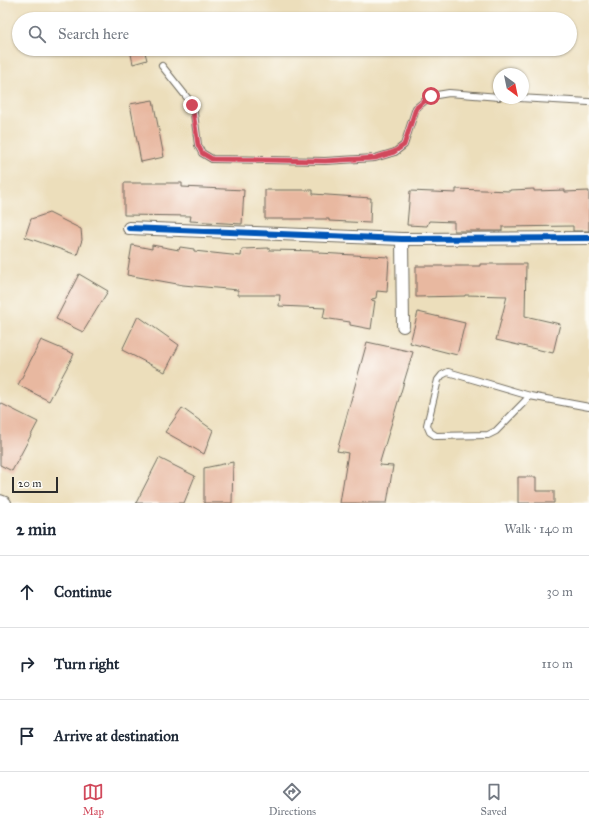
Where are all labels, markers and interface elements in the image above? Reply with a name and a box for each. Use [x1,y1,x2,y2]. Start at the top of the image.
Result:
search box [12,12,577,56]
icon: search [26,23,48,45]
text: Search here [58,25,129,43]
north arrow [493,68,529,104]
route start [422,87,440,105]
route end [183,96,201,114]
scale bar [12,475,58,494]
text: 20 m [18,477,41,490]
text: 2 min [16,519,56,540]
text: Walk · 140 m [504,521,573,537]
icon: ahead [16,581,38,603]
text: Continue [54,583,112,601]
text: 30 m [547,584,573,600]
icon: right [16,653,38,675]
text: Turn right [54,655,119,673]
text: 110 m [541,656,573,672]
icon: arrive [16,725,38,747]
text: Arrive at destination [54,727,179,745]
tab: Map [82,781,104,818]
tab: Directions [269,781,316,818]
tab: Saved [481,781,507,818]

